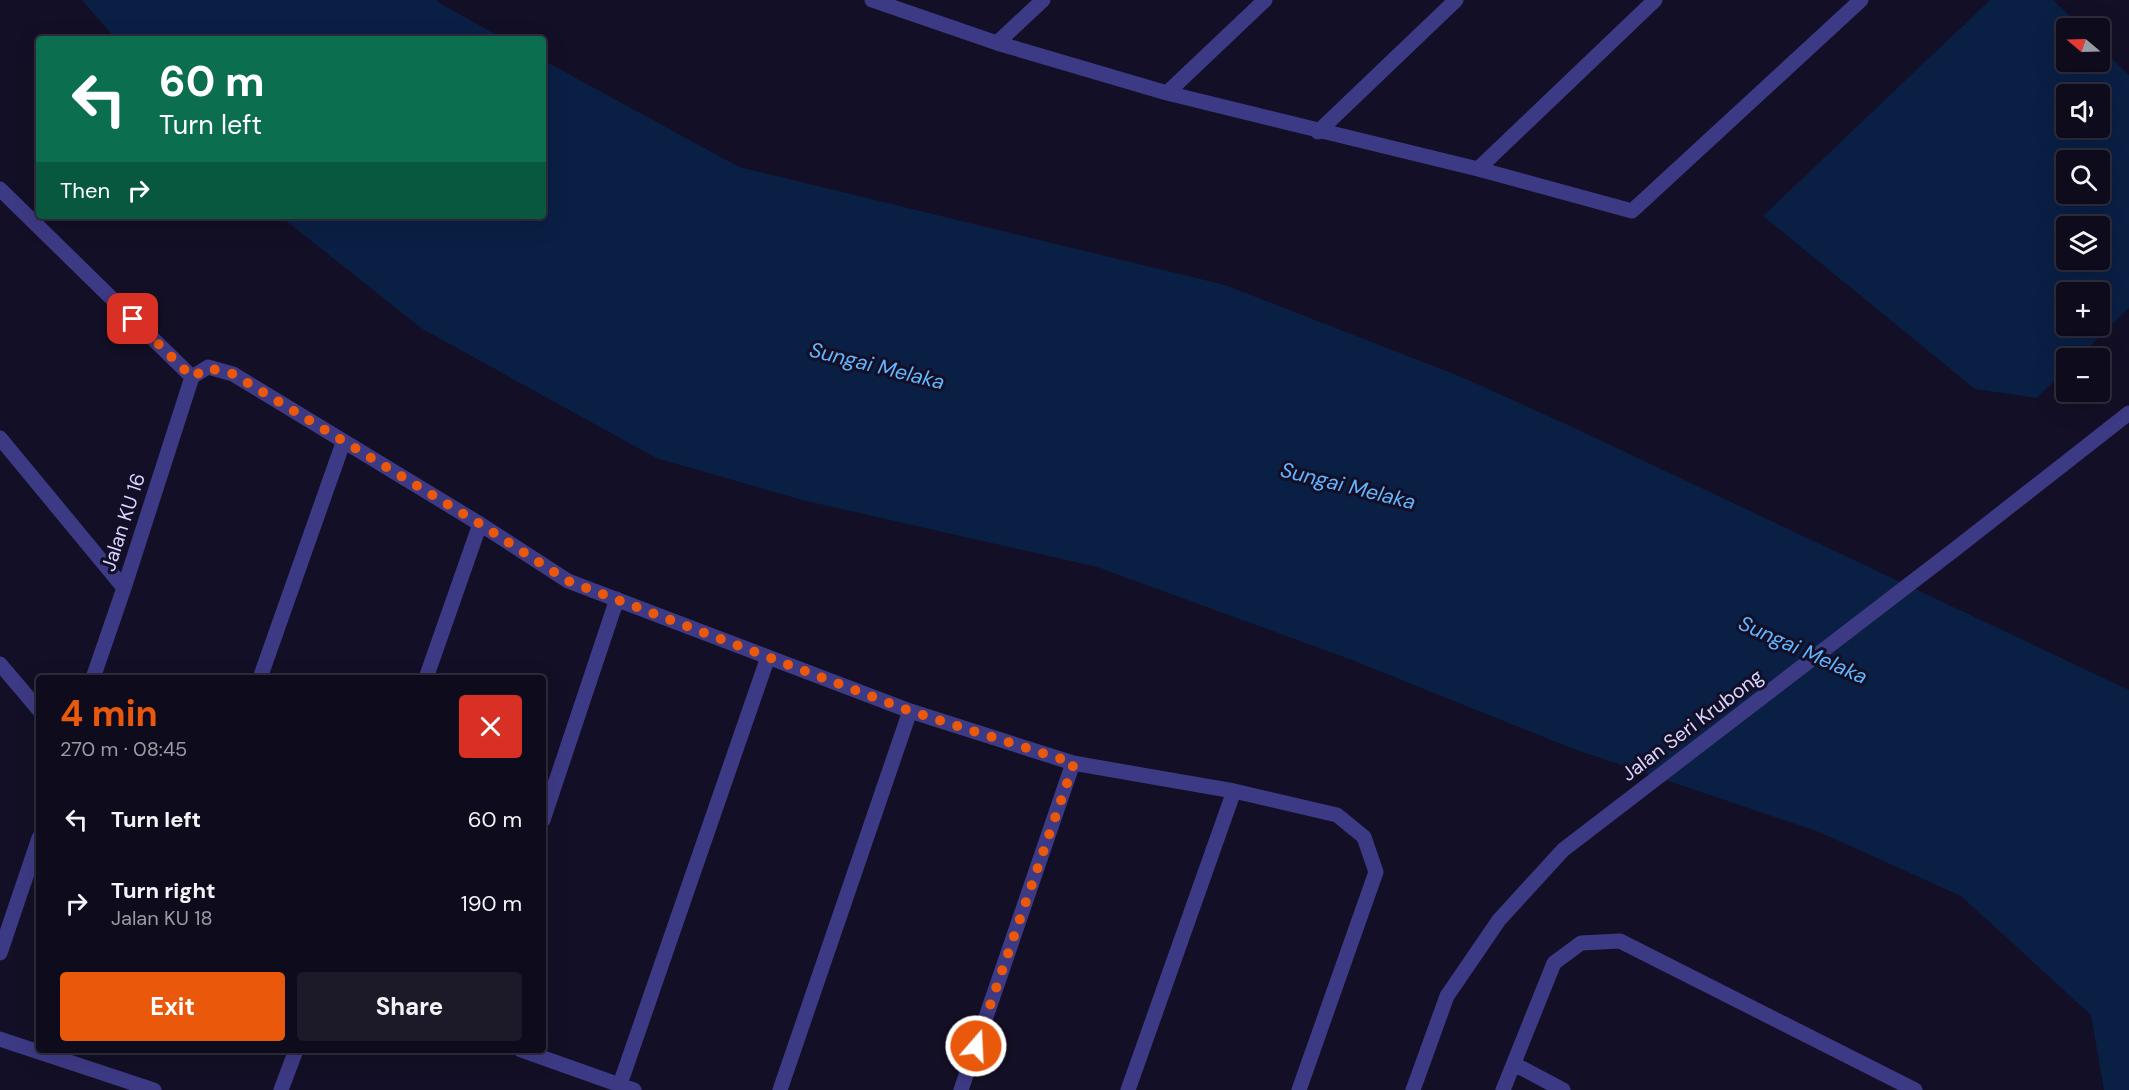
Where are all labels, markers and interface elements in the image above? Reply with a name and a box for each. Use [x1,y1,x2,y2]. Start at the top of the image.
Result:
north arrow [2056,18,2110,72]
map controls [2056,18,2110,402]
text: 60 m [159,54,265,109]
icon: left [60,60,138,138]
button: sound [2056,84,2110,138]
text: Turn left [159,107,262,142]
button: search [2056,150,2110,204]
icon: right [122,174,155,207]
text: Then [60,176,110,205]
button: layers [2056,216,2110,270]
button: + [2056,282,2110,336]
pin [107,293,158,344]
icon: arrive [116,302,149,335]
water label: Sungai Melaka [806,336,948,396]
button: − [2056,348,2110,402]
water label: Sungai Melaka [1277,456,1419,516]
street label: Jalan KU 16 [95,470,151,574]
water label: Sungai Melaka [1734,609,1872,691]
street label: Jalan Seri Krubong [1616,663,1768,787]
text: 4 min [60,690,158,737]
button: close [459,695,522,758]
text: 270 m · 08:45 [60,736,187,762]
icon: left [60,803,93,836]
text: Turn left [111,805,201,834]
text: 60 m [468,805,522,834]
text: Turn right [111,876,216,905]
icon: right [60,887,93,920]
text: 190 m [461,889,522,918]
text: Jalan KU 18 [111,905,213,931]
button: Exit [60,972,285,1041]
button: Share [297,972,522,1041]
position arrow [944,1014,1008,1078]

